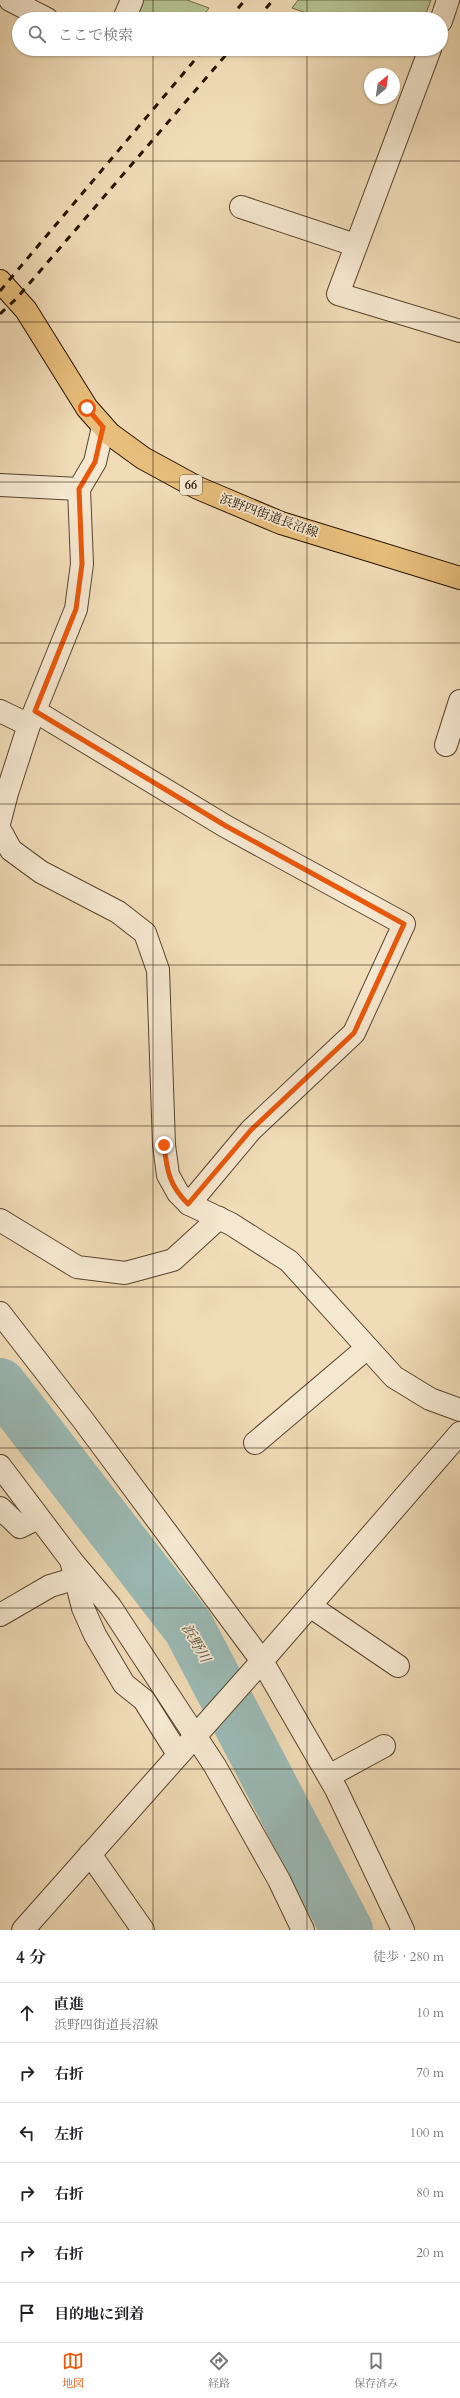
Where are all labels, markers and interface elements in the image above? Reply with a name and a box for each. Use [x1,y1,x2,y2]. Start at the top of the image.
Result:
search box [12,12,448,56]
icon: search [26,23,48,45]
text: ここで検索 [58,25,133,45]
north arrow [364,68,400,104]
route start [78,399,96,417]
road number: 66 [180,475,202,495]
street label: 浜野四街道長沼線 [217,490,321,542]
route end [155,1136,173,1154]
water label: 浜野川 [177,1620,216,1668]
text: 4 分 [16,1946,46,1969]
text: 徒歩 · 280 m [373,1948,444,1966]
text: 直進 [54,1994,84,2014]
icon: ahead [16,2002,38,2024]
text: 10 m [416,2004,444,2022]
text: 浜野四街道長沼線 [54,2016,158,2034]
icon: right [16,2062,38,2084]
text: 右折 [54,2064,84,2084]
text: 70 m [416,2064,444,2082]
icon: left [16,2122,38,2144]
text: 左折 [54,2124,84,2144]
text: 100 m [410,2124,444,2142]
icon: right [16,2182,38,2204]
text: 右折 [54,2184,84,2204]
text: 80 m [416,2184,444,2202]
icon: right [16,2242,38,2264]
text: 右折 [54,2244,84,2264]
text: 20 m [416,2244,444,2262]
icon: arrive [16,2302,38,2324]
text: 目的地に到着 [54,2304,144,2324]
tab: 地図 [62,2350,84,2391]
tab: 経路 [208,2350,230,2391]
tab: 保存済み [354,2350,398,2391]

